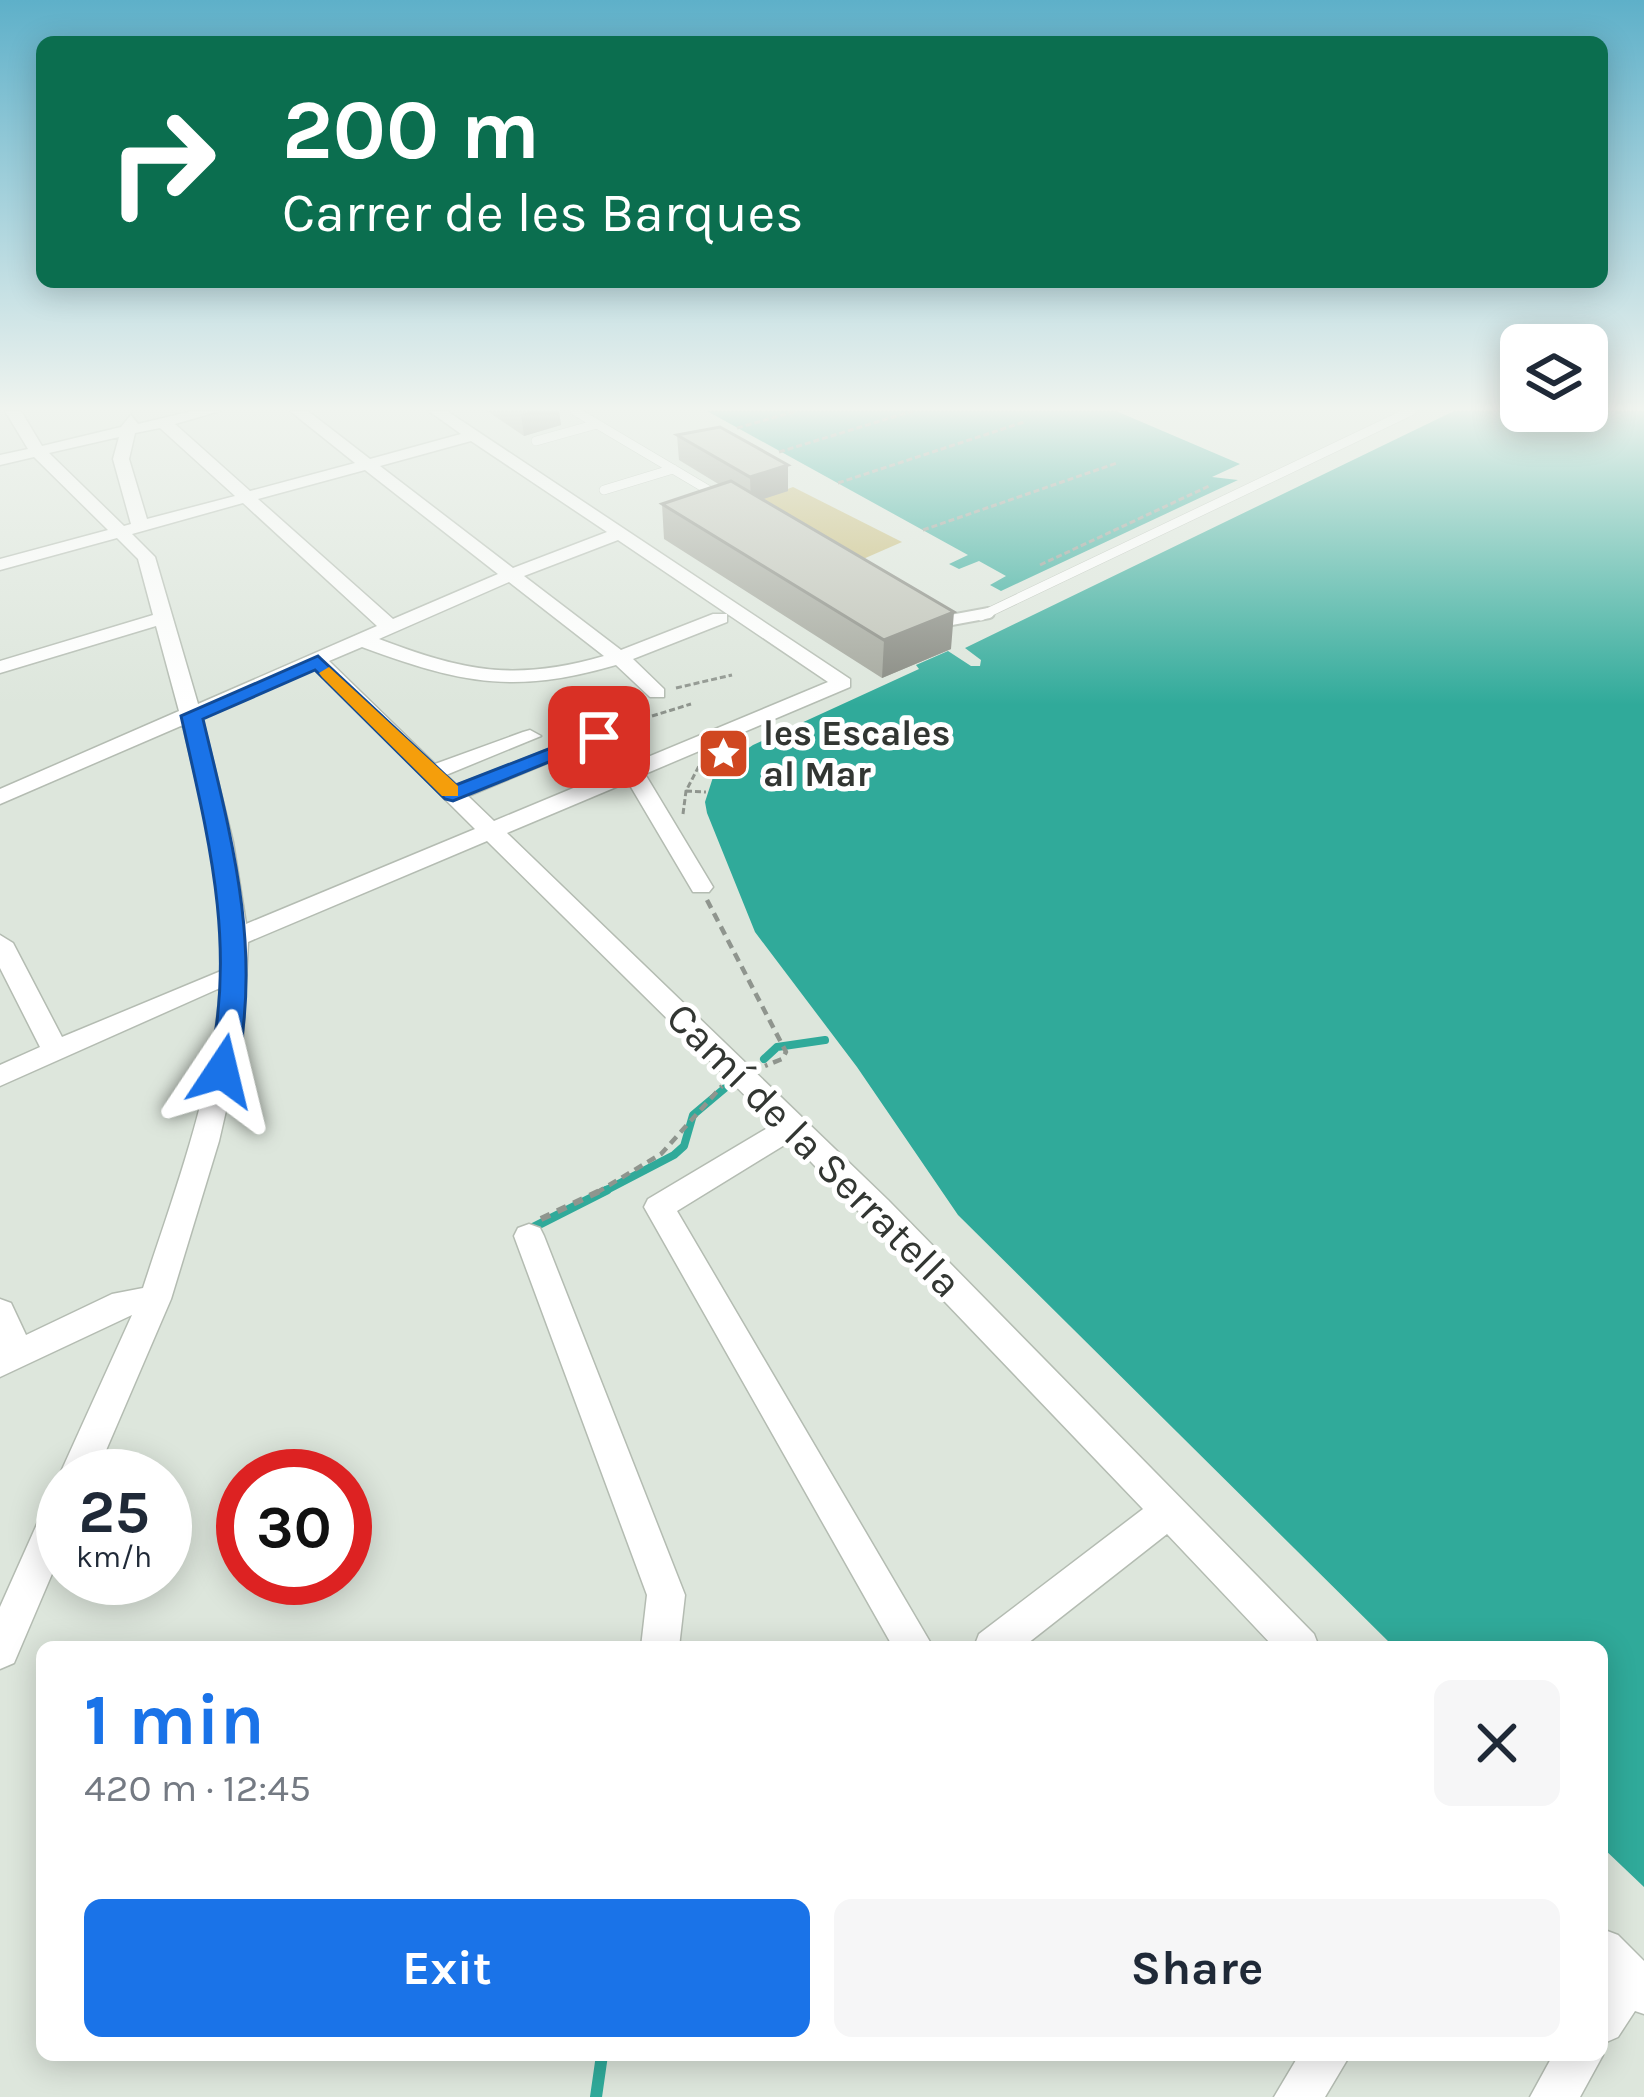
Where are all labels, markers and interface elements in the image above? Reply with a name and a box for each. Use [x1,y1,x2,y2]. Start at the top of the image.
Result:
text: 200 m [282,81,540,179]
icon: right [84,84,240,240]
text: Carrer de les Barques [282,181,804,245]
map controls [1500,324,1608,432]
button: layers [1500,324,1608,432]
pin [548,686,650,788]
icon: arrive [566,704,632,770]
place label: les Escales al Mar [763,712,950,795]
place icon: les Escales al Mar [696,726,752,782]
street label: Camí de la Serratella [656,992,972,1308]
position arrow [159,1008,285,1134]
speed limit sign: 30 [216,1449,372,1605]
text: 25 [78,1477,150,1547]
text: km/h [76,1539,152,1575]
text: 1 min [84,1678,265,1762]
button: close [1434,1680,1560,1806]
text: 420 m · 12:45 [84,1765,311,1811]
button: Exit [84,1899,810,2037]
button: Share [834,1899,1560,2037]

